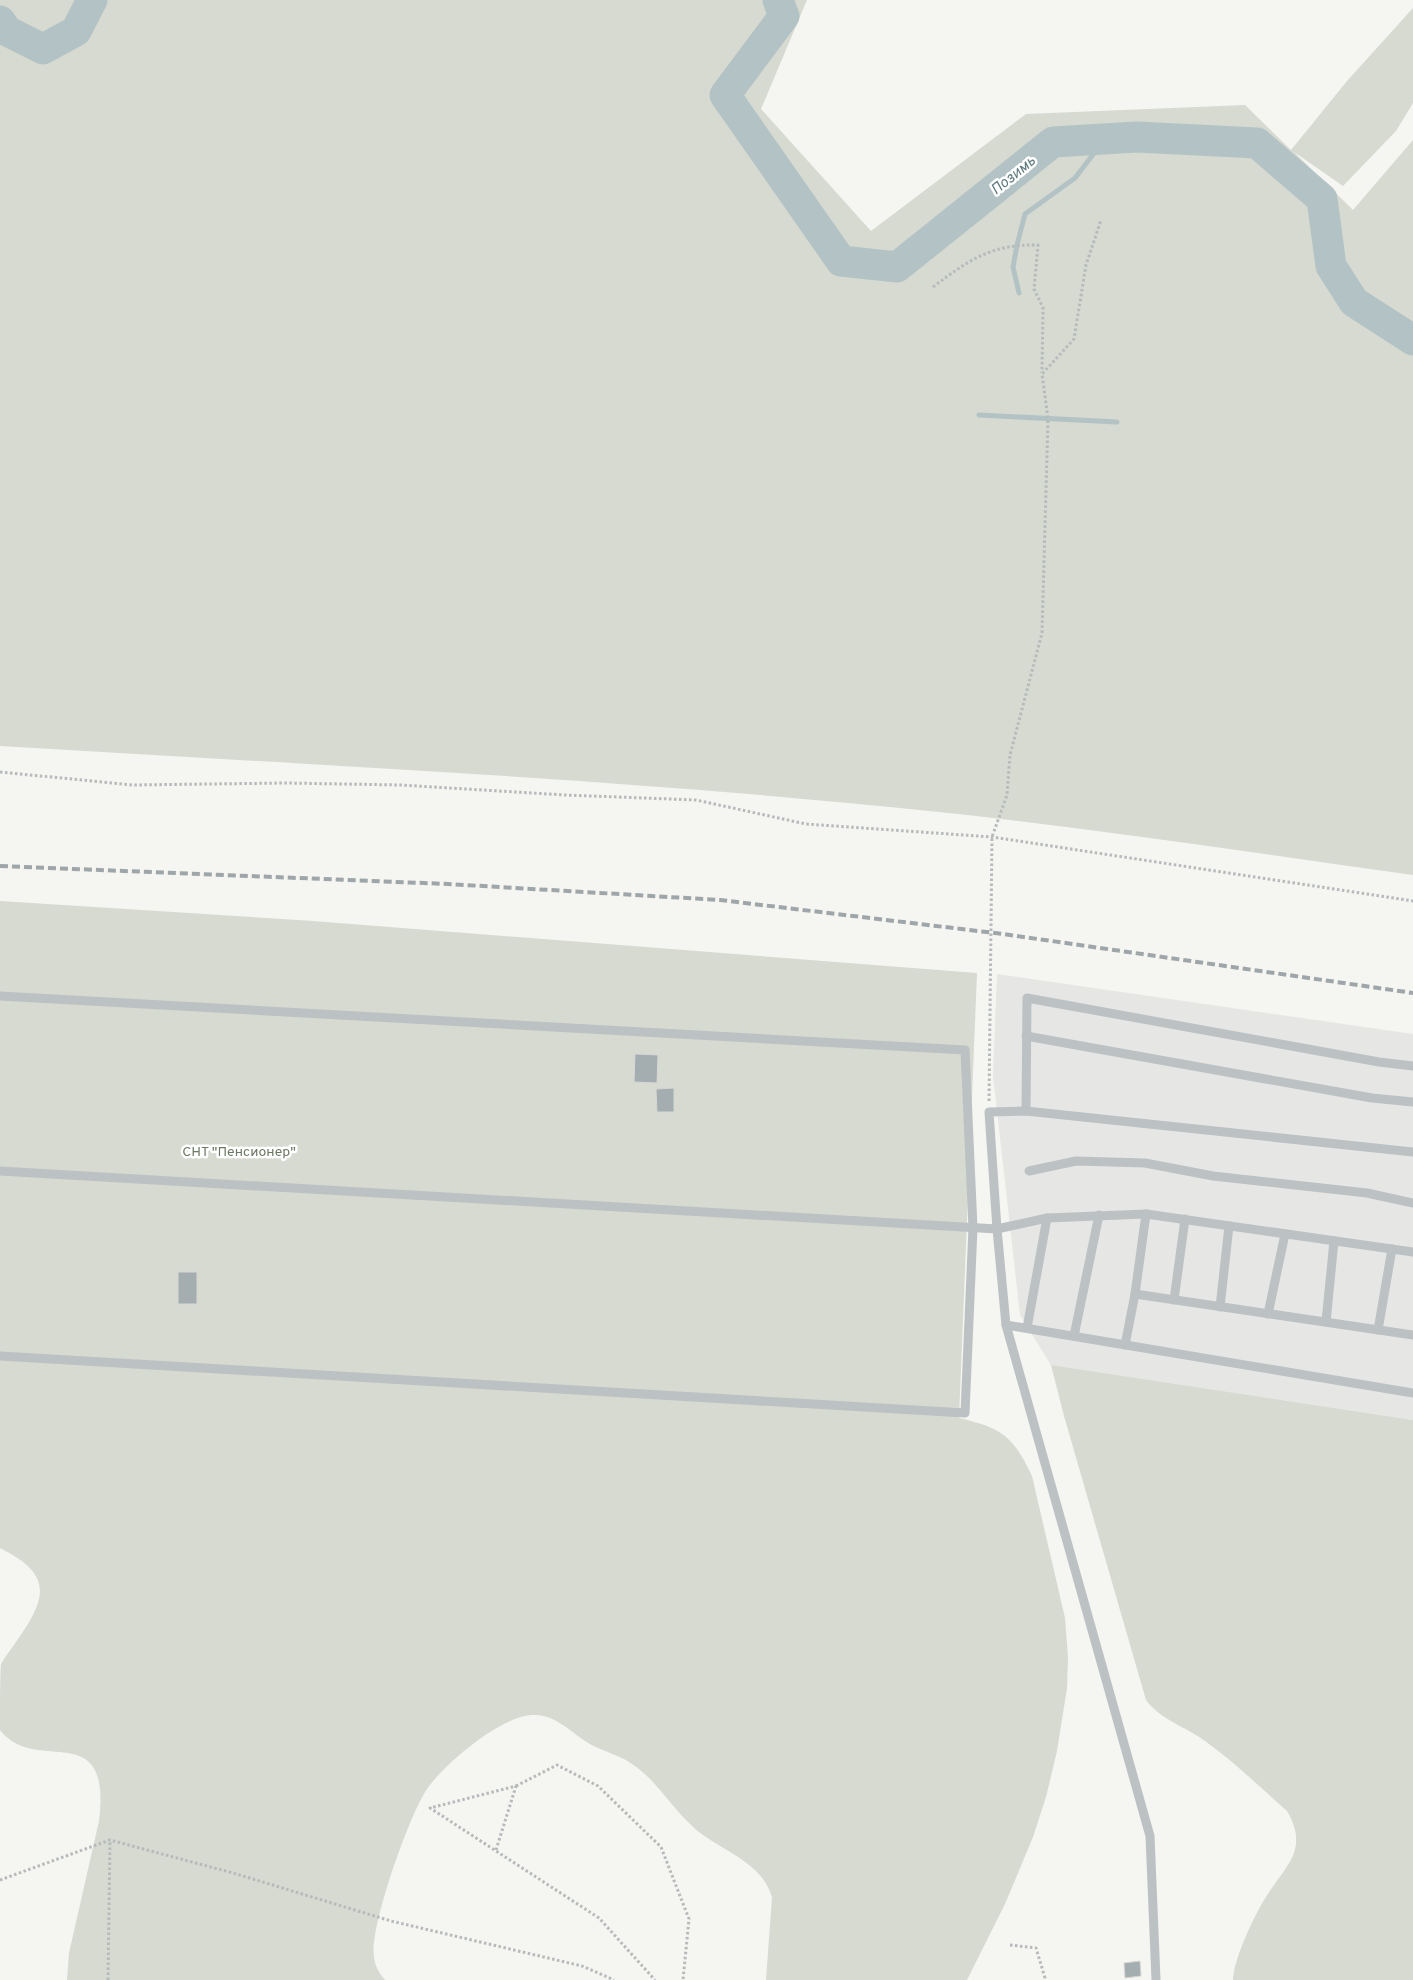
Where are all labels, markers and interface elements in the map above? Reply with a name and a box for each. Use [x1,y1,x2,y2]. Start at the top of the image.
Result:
water label: Позимь [988,152,1040,200]
park label: СНТ "Пенсионер" [182,1144,296,1161]

